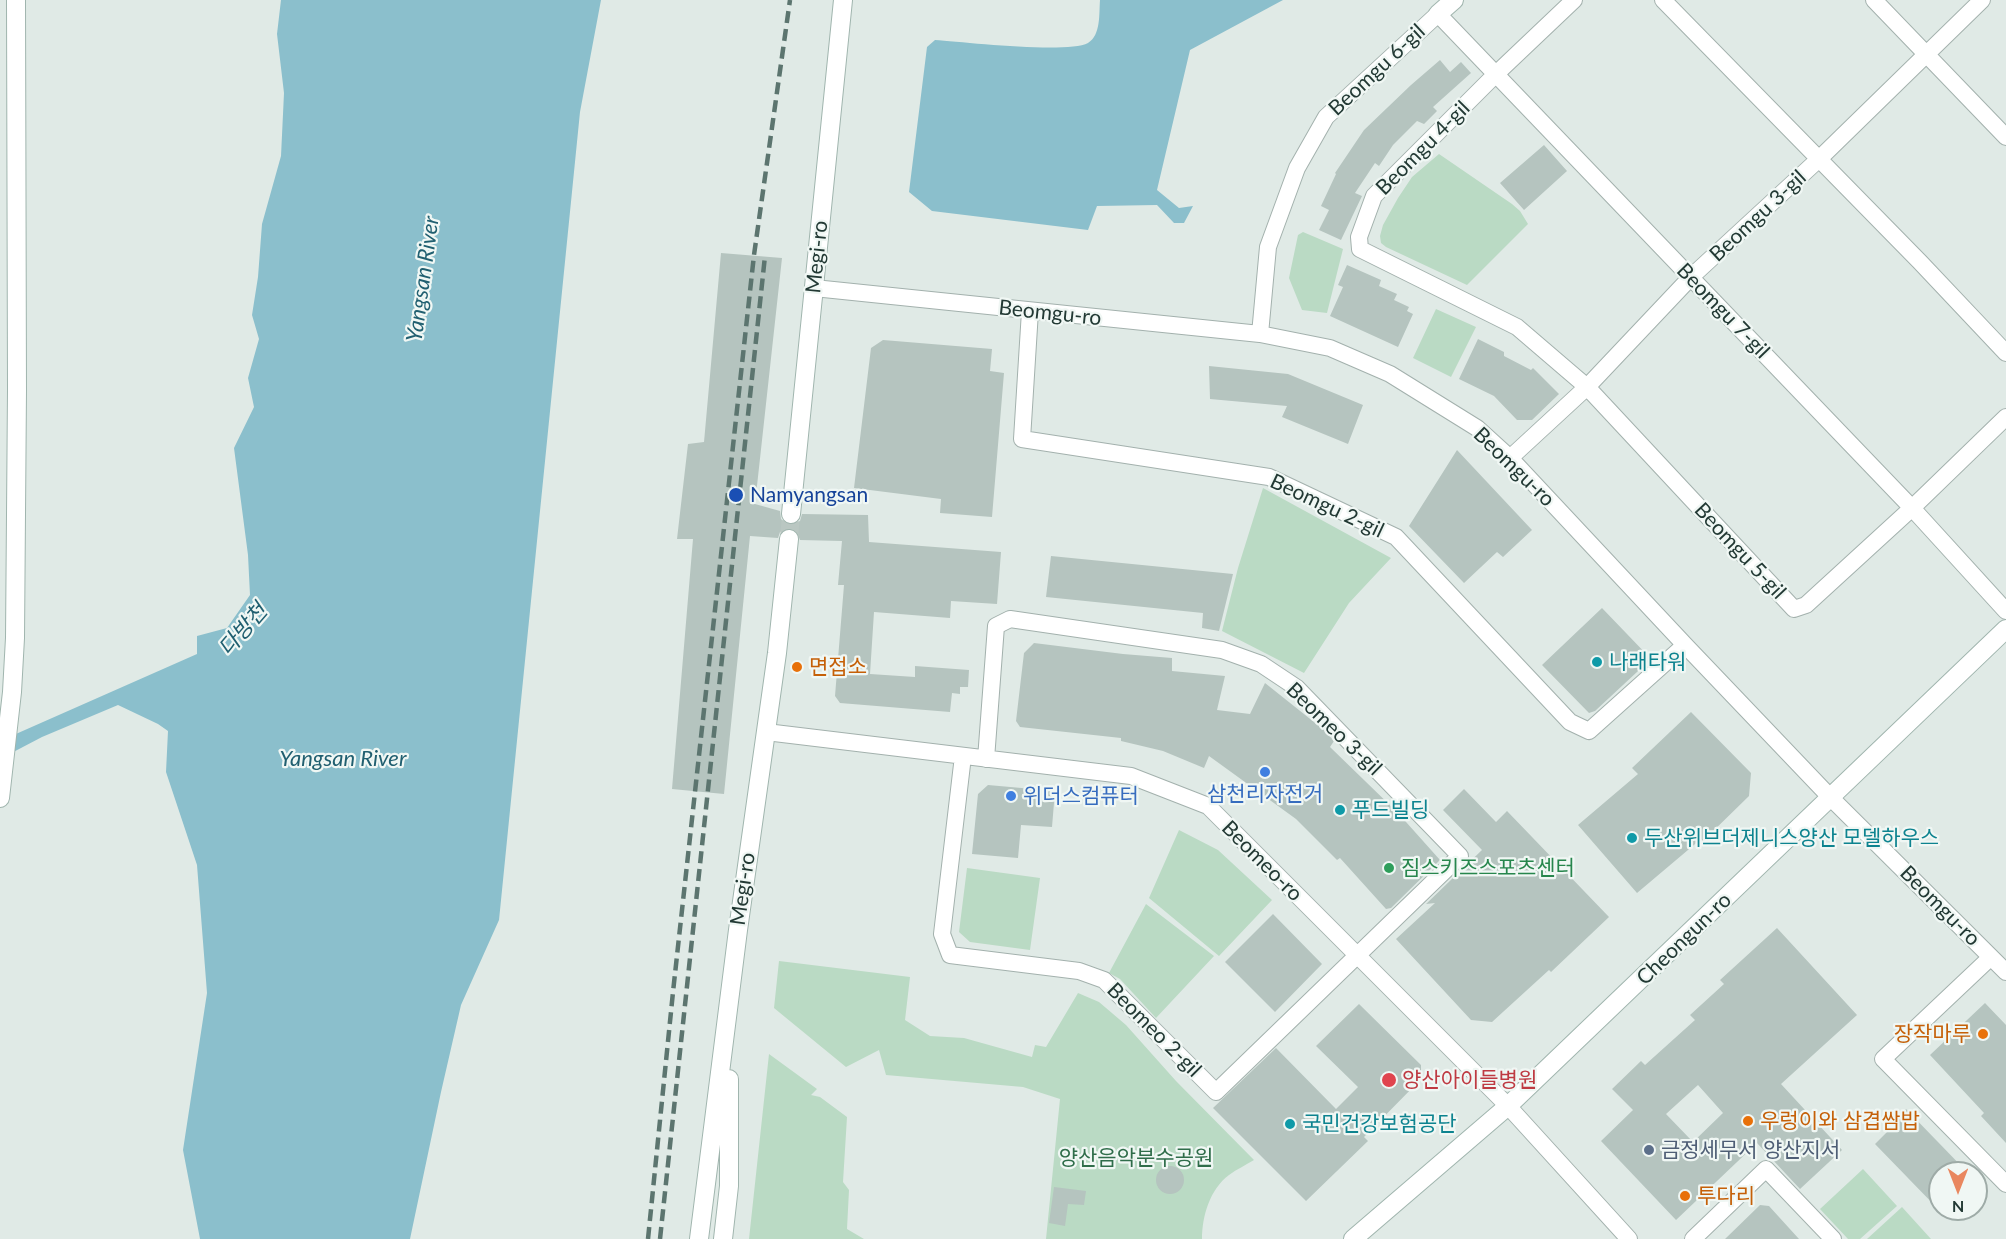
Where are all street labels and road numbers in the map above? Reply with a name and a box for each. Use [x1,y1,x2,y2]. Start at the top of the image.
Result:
street label: Beomgu 6-gil [1324,19,1430,121]
street label: Beomgu 4-gil [1371,96,1475,200]
street label: Beomgu 3-gil [1705,165,1811,267]
street label: Megi-ro [801,219,833,295]
street label: Beomgu 7-gil [1671,258,1775,364]
street label: Beomgu-ro [997,295,1103,331]
street label: Beomgu-ro [1468,422,1560,512]
street label: Beomgu 2-gil [1266,469,1388,543]
street label: Beomgu 5-gil [1689,498,1791,604]
street label: Beomeo 3-gil [1281,677,1387,781]
street label: Beomeo-ro [1216,815,1308,907]
street label: Megi-ro [725,851,761,927]
street label: Beomgu-ro [1895,861,1985,951]
street label: Cheongun-ro [1631,888,1737,990]
street label: Beomeo 2-gil [1102,978,1206,1082]

